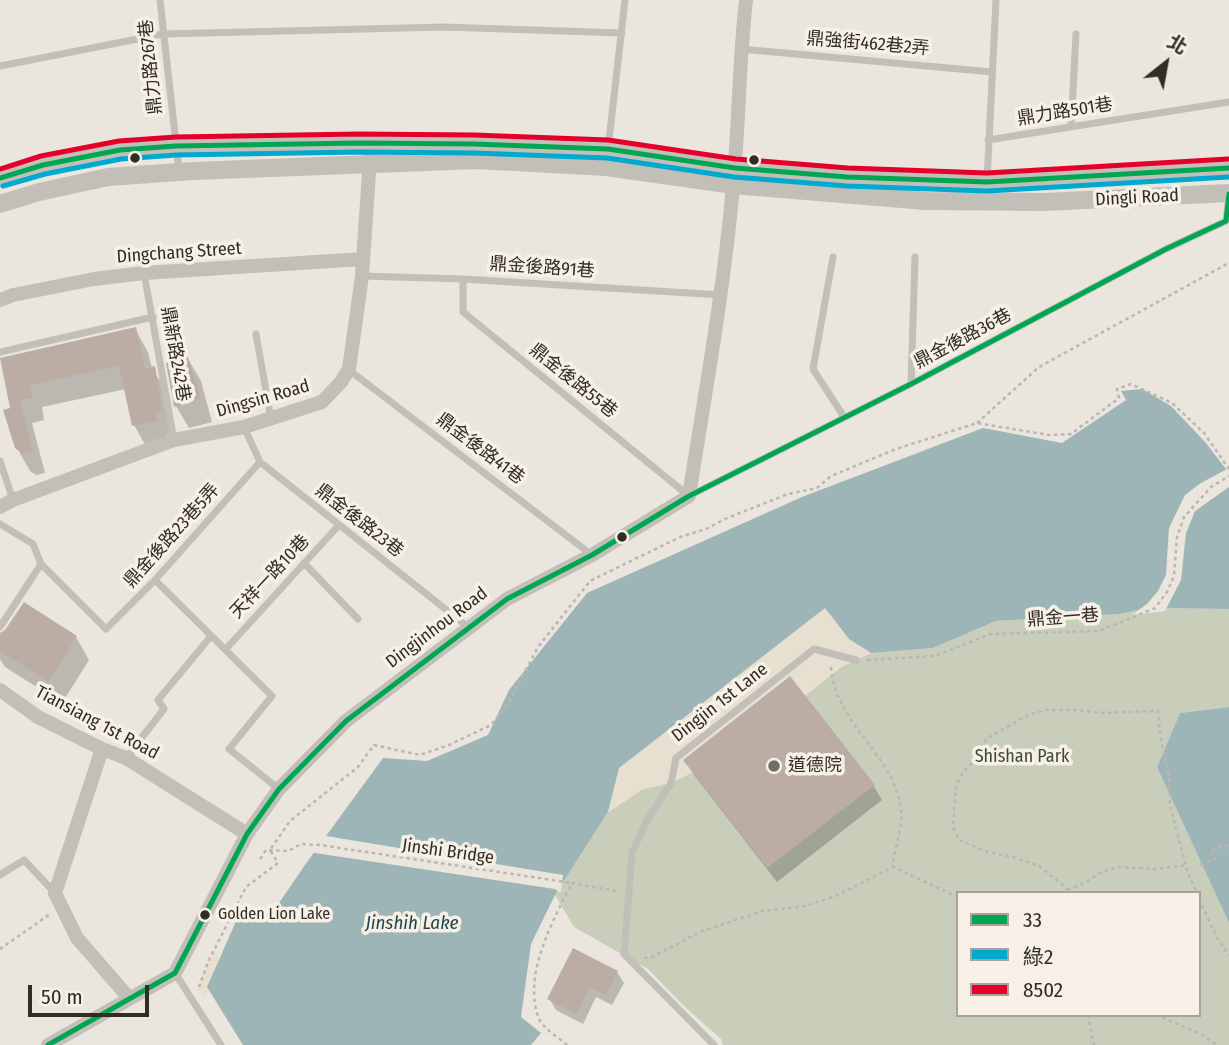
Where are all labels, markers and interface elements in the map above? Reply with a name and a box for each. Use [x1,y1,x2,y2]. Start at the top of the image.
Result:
street label: 鼎力路267巷 [135,18,167,116]
street label: 鼎強街462巷2弄 [806,28,930,60]
north arrow [1131,28,1201,98]
text: 北 [1163,30,1191,59]
street label: 鼎力路501巷 [1016,94,1114,130]
unlabelled marker [128,151,142,165]
unlabelled marker [747,153,761,167]
street label: Dingli Road [1095,185,1179,211]
street label: Dingchang Street [116,238,242,268]
street label: 鼎金後路91巷 [489,254,595,282]
street label: 鼎金後路36巷 [911,304,1015,374]
street label: 鼎新路242巷 [156,305,194,403]
street label: 鼎金後路55巷 [525,339,621,423]
street label: Dingsin Road [214,375,312,423]
street label: 鼎金後路41巷 [432,409,528,489]
street label: 鼎金後路23巷5弄 [120,480,224,592]
street label: 鼎金後路23巷 [311,480,407,562]
unlabelled marker [615,530,629,544]
street label: 天祥一路10巷 [226,531,314,623]
street label: Dingjinhou Road [382,583,492,673]
street label: 鼎金一巷 [1026,605,1100,631]
street label: Dingjin 1st Lane [668,659,772,747]
street label: Tiansiang 1st Road [32,681,162,765]
park label: Shishan Park [975,746,1069,768]
place label: 道德院 [788,755,842,777]
marker: 道德院 [766,758,782,774]
street label: Jinshi Bridge [401,835,495,869]
legend [956,891,1201,1017]
place label: Golden Lion Lake [218,905,330,925]
text: 33 [1023,907,1042,933]
marker: Golden Lion Lake [198,908,212,922]
water label: Jinshih Lake [365,913,459,935]
text: 綠2 [1023,944,1053,970]
scale bar [32,972,152,1016]
text: 8502 [1023,977,1063,1003]
text: 50 m [41,984,83,1010]

